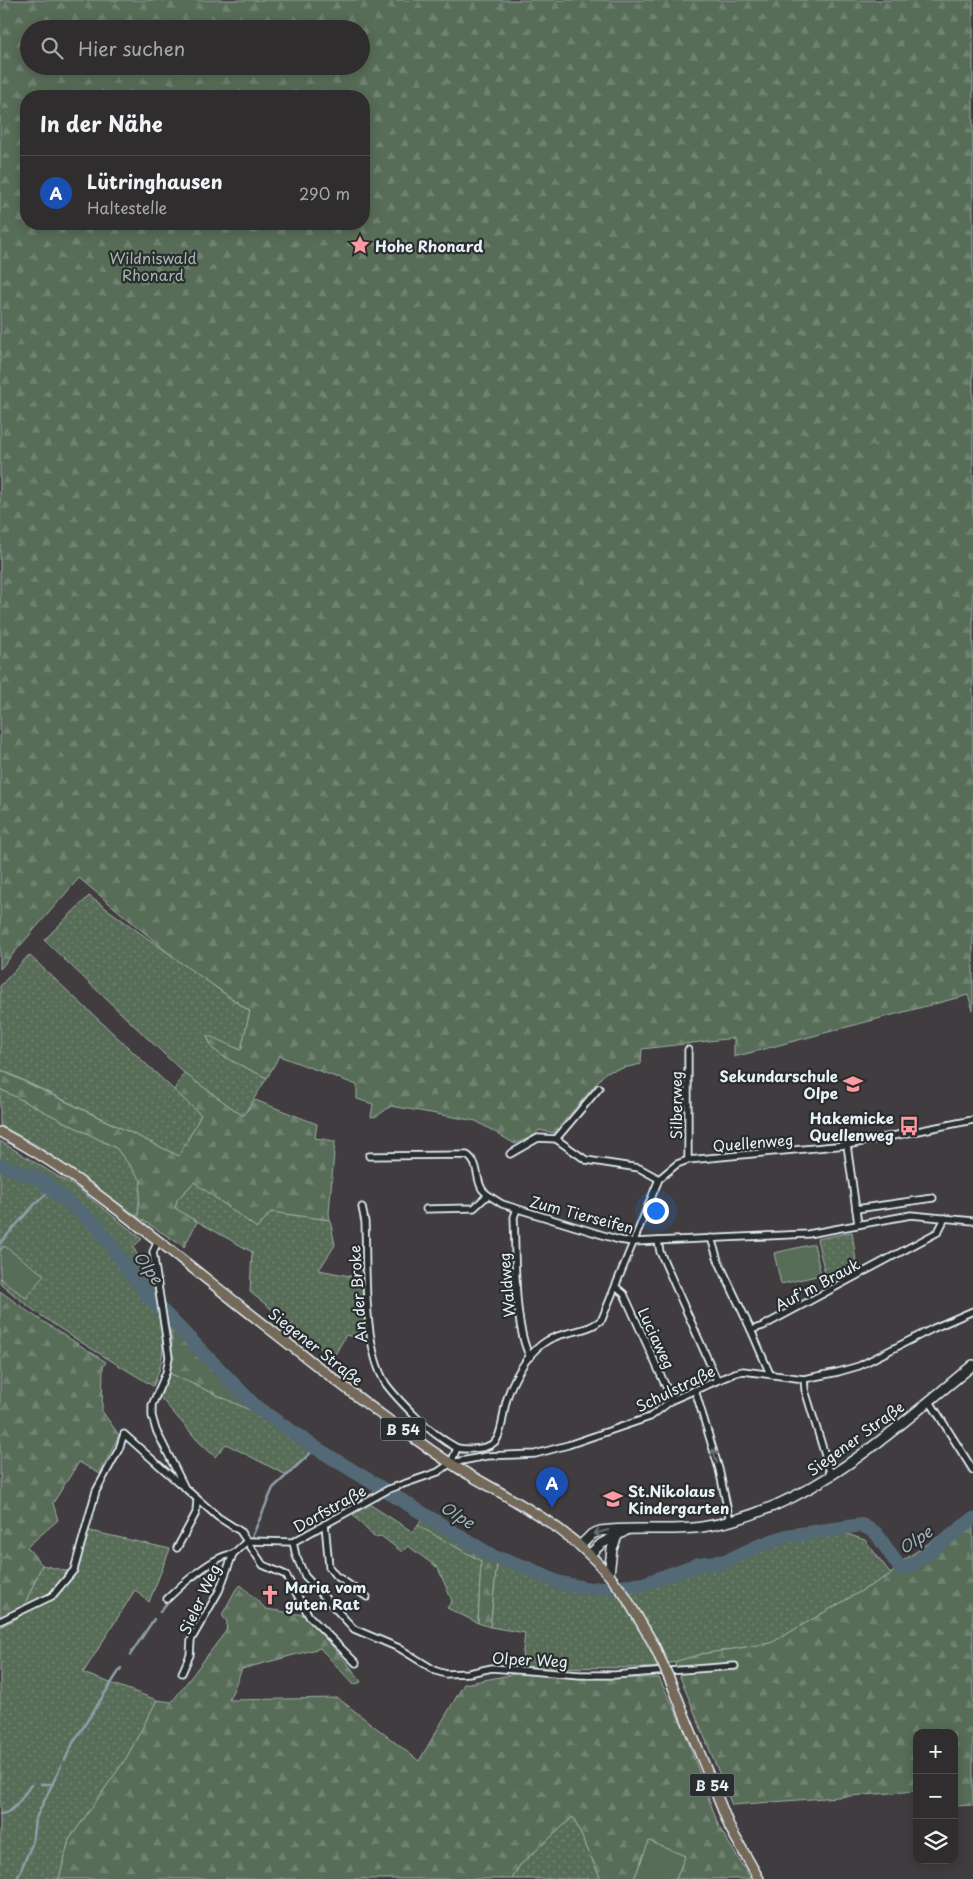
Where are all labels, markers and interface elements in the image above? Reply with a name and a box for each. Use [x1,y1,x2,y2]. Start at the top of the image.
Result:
search box [20,20,370,75]
icon: search [38,34,66,62]
text: Hier suchen [78,34,185,62]
text: In der Nähe [40,107,162,139]
text: Lütringhausen [87,167,222,195]
text: A [50,181,62,205]
text: 290 m [299,181,350,205]
text: Haltestelle [87,195,167,219]
place icon: Hohe Rhonard [349,234,371,256]
place label: Hohe Rhonard [375,234,483,257]
park label: Wildniswald Rhonard [109,246,197,286]
place label: Sekundarschule Olpe [720,1064,838,1104]
street label: Silberweg [664,1071,687,1139]
school or university icon: Sekundarschule Olpe [842,1073,864,1095]
place label: Hakemicke Quellenweg [809,1106,894,1146]
bus stop icon: Hakemicke Quellenweg [898,1115,920,1137]
street label: Quellenweg [712,1127,794,1157]
street label: Zum Tierseifen [527,1189,637,1239]
your location [643,1198,669,1224]
street label: An der Broke [342,1244,372,1343]
water label: Olpe [129,1245,170,1290]
street label: Waldweg [492,1252,520,1318]
street label: Auf'm Brauk [770,1252,864,1316]
street label: Siegener Straße [264,1302,368,1390]
street label: Luciaweg [633,1303,681,1373]
street label: Schulstraße [631,1359,719,1417]
street label: Siegener Straße [802,1395,908,1481]
road number: B 54 [380,1418,426,1440]
one-way arrow [709,1449,719,1465]
pin: A [536,1467,568,1508]
street label: Dorfstraße [288,1478,370,1538]
place label: St.Nikolaus Kindergarten [628,1479,729,1519]
school or university icon: St.Nikolaus Kindergarten [602,1488,624,1510]
water label: Olpe [436,1494,481,1534]
water label: Olpe [893,1518,938,1559]
one-way arrow [593,1528,609,1537]
street label: Sieler Weg [173,1560,225,1638]
place label: Maria vom guten Rat [285,1575,366,1615]
church icon: Maria vom guten Rat [259,1584,281,1606]
street label: Olper Weg [492,1646,568,1672]
map controls [913,1729,958,1864]
button: + [913,1729,958,1774]
road number: B 54 [690,1774,734,1796]
button: − [913,1774,958,1819]
button: layers [913,1819,958,1864]

